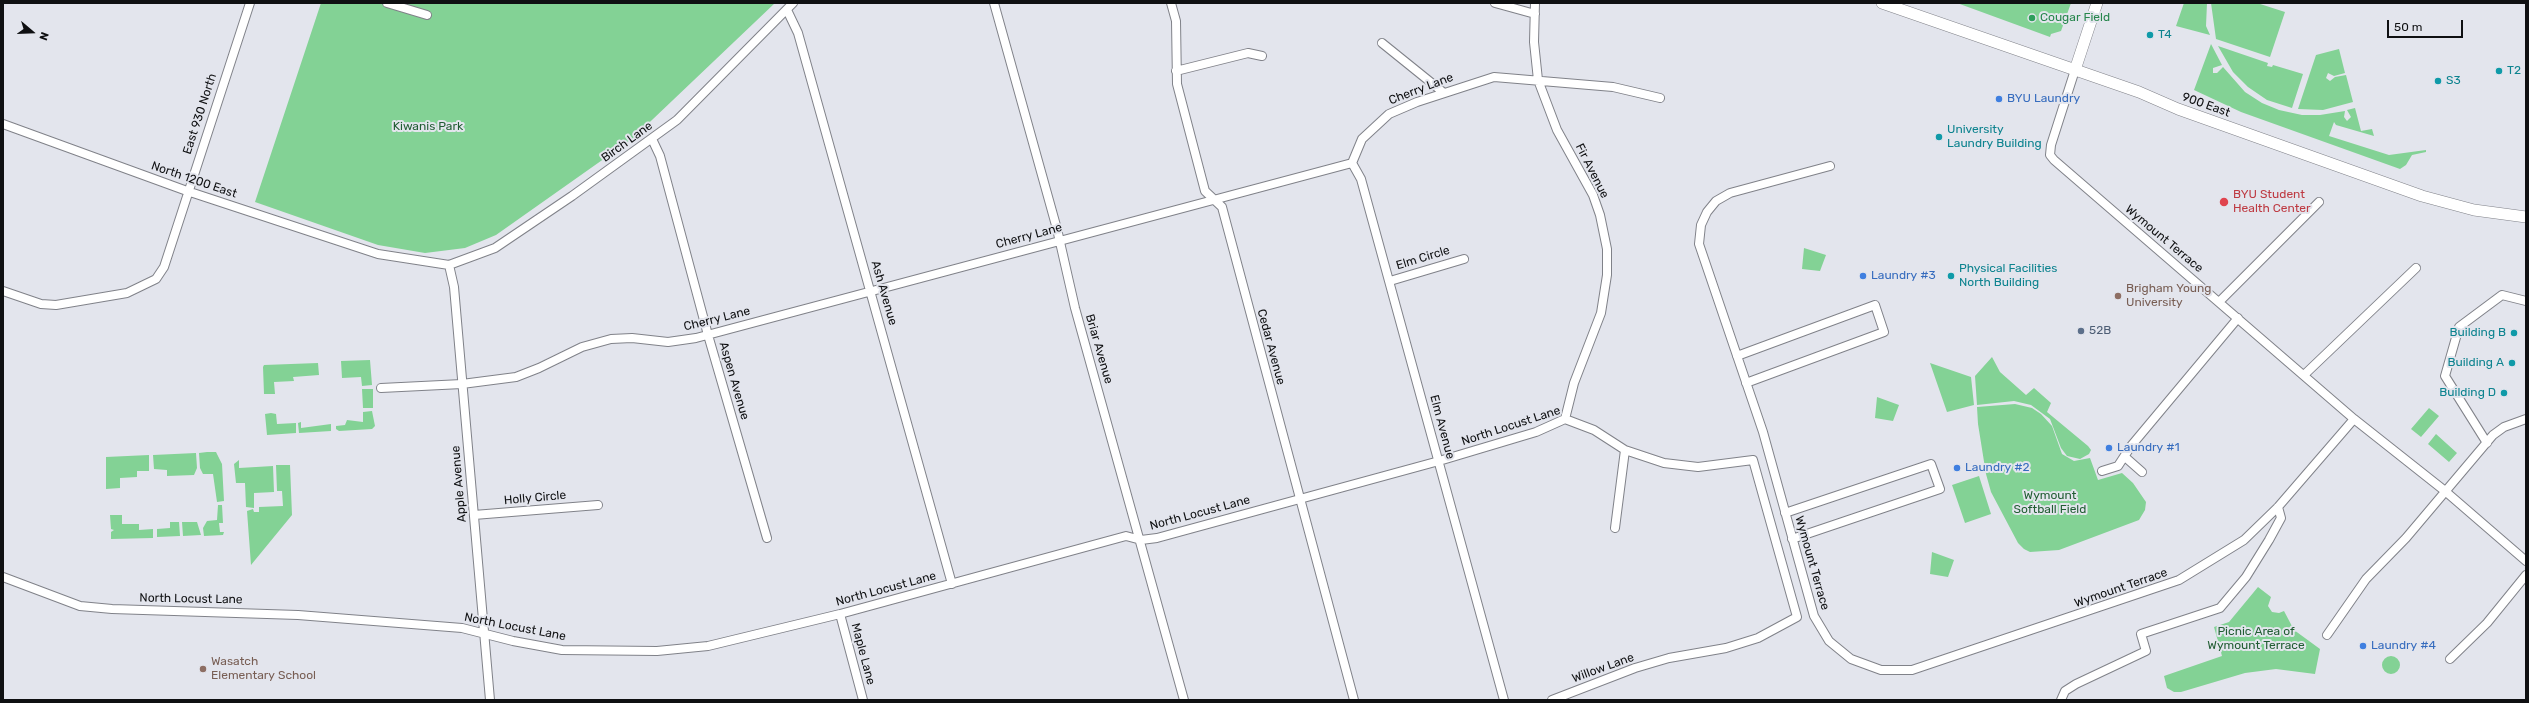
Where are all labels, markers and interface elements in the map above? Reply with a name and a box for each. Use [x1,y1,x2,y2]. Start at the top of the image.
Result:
place label: Cougar Field [2040,11,2110,25]
north arrow [12,12,52,52]
scale bar [2389,12,2465,38]
marker: Cougar Field [2027,13,2037,23]
text: 50 m [2394,20,2422,34]
place label: T4 [2158,28,2172,42]
text: N [36,30,51,42]
marker: T4 [2145,30,2155,40]
place label: T2 [2507,64,2521,78]
marker: T2 [2494,66,2504,76]
street label: Cherry Lane [1387,70,1455,108]
street label: East 930 North [180,72,220,156]
place label: S3 [2446,74,2461,88]
marker: S3 [2433,76,2443,86]
street label: 900 East [2180,90,2232,120]
place label: BYU Laundry [2007,92,2080,106]
marker: BYU Laundry [1994,94,2004,104]
street label: Birch Lane [599,119,655,165]
park label: Kiwanis Park [393,120,463,134]
place label: University Laundry Building [1947,123,2042,151]
marker: University Laundry Building [1934,132,1944,142]
street label: Fir Avenue [1572,141,1612,201]
street label: North 1200 East [149,159,239,201]
place label: BYU Student Health Center [2233,188,2311,216]
marker: BYU Student Health Center [2218,196,2230,208]
street label: Wymount Terrace [2122,202,2206,276]
street label: Cherry Lane [994,220,1064,252]
street label: Elm Circle [1394,243,1452,273]
street label: Ash Avenue [868,259,900,327]
place label: Physical Facilities North Building [1959,262,2057,290]
place label: Laundry #3 [1871,269,1936,283]
marker: Laundry #3 [1858,271,1868,281]
marker: Physical Facilities North Building [1946,271,1956,281]
place label: Brigham Young University [2126,282,2211,310]
marker: Brigham Young University [2113,291,2123,301]
street label: Cherry Lane [682,304,752,334]
street label: Cedar Avenue [1254,307,1288,387]
street label: Briar Avenue [1082,313,1116,385]
place label: 52B [2089,324,2111,338]
marker: 52B [2076,326,2086,336]
place label: Building B [2450,326,2506,340]
marker: Building B [2509,328,2519,338]
street label: Aspen Avenue [716,340,752,422]
place label: Building A [2447,356,2504,370]
marker: Building A [2507,358,2517,368]
place label: Building D [2439,386,2496,400]
marker: Building D [2499,388,2509,398]
street label: Elm Avenue [1427,393,1457,461]
street label: North Locust Lane [1460,403,1562,449]
place label: Laundry #1 [2117,441,2180,455]
marker: Laundry #1 [2104,443,2114,453]
street label: Apple Avenue [448,445,470,523]
place label: Laundry #2 [1965,461,2030,475]
marker: Laundry #2 [1952,463,1962,473]
street label: Holly Circle [503,488,567,508]
park label: Wymount Softball Field [2014,489,2086,517]
street label: North Locust Lane [1148,493,1252,533]
street label: Wymount Terrace [1792,514,1832,612]
street label: Wymount Terrace [2073,565,2169,611]
street label: North Locust Lane [834,569,938,609]
street label: North Locust Lane [139,591,243,607]
street label: North Locust Lane [463,610,567,644]
street label: Maple Lane [848,622,878,686]
park label: Picnic Area of Wymount Terrace [2207,625,2305,653]
place label: Laundry #4 [2371,639,2436,653]
marker: Laundry #4 [2358,641,2368,651]
street label: Willow Lane [1570,650,1636,686]
place label: Wasatch Elementary School [211,655,316,683]
marker: Wasatch Elementary School [198,664,208,674]

